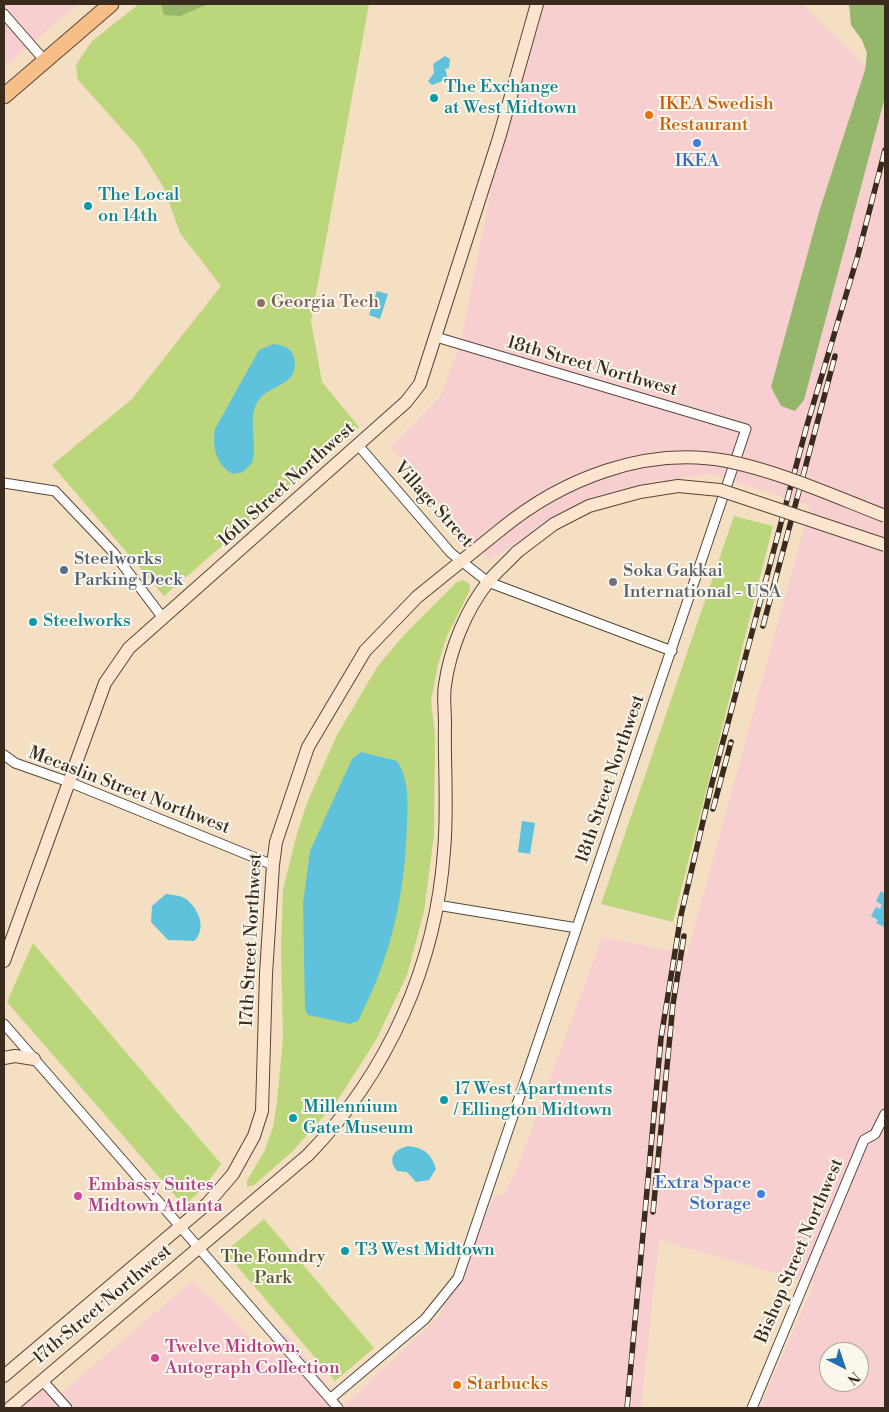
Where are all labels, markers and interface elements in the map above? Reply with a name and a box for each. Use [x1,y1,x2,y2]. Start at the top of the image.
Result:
place label: The Exchange at West Midtown [444,77,577,120]
marker: The Exchange at West Midtown [428,92,440,104]
place label: IKEA Swedish Restaurant [659,94,774,136]
marker: IKEA Swedish Restaurant [643,109,655,121]
marker: IKEA [691,137,703,149]
place label: IKEA [675,151,719,173]
place label: The Local on 14th [98,185,179,228]
marker: The Local on 14th [82,200,94,212]
place label: Georgia Tech [271,292,379,314]
marker: Georgia Tech [255,297,267,309]
street label: 18th Street Northwest [504,332,680,402]
street label: 16th Street Northwest [214,418,360,552]
street label: Village Street [389,458,477,552]
place label: Steelworks Parking Deck [74,549,183,592]
place label: Soka Gakkai International - USA [623,561,781,604]
marker: Steelworks Parking Deck [58,564,70,576]
marker: Soka Gakkai International - USA [607,576,619,588]
place label: Steelworks [43,611,131,633]
marker: Steelworks [27,616,39,628]
street label: 18th Street Northwest [572,692,650,866]
street label: Mecaslin Street Northwest [25,743,233,839]
street label: 17th Street Northwest [237,853,267,1027]
place label: 17 West Apartments / Ellington Midtown [454,1079,612,1122]
marker: 17 West Apartments / Ellington Midtown [438,1094,450,1106]
place label: Millennium Gate Museum [303,1097,414,1140]
marker: Millennium Gate Museum [287,1112,299,1124]
street label: Bishop Street Northwest [751,1155,849,1347]
place label: Extra Space Storage [655,1173,751,1216]
place label: Embassy Suites Midtown Atlanta [88,1175,223,1218]
marker: Extra Space Storage [755,1188,767,1200]
marker: Embassy Suites Midtown Atlanta [72,1190,84,1202]
place label: T3 West Midtown [355,1240,495,1262]
street label: 17th Street Northwest [29,1241,177,1369]
marker: T3 West Midtown [339,1245,351,1257]
park label: The Foundry Park [221,1247,325,1290]
place label: Twelve Midtown, Autograph Collection [165,1337,340,1380]
north arrow [819,1342,869,1392]
marker: Twelve Midtown, Autograph Collection [149,1352,161,1364]
text: N [843,1367,863,1388]
place label: Starbucks [467,1374,548,1396]
marker: Starbucks [451,1379,463,1391]

